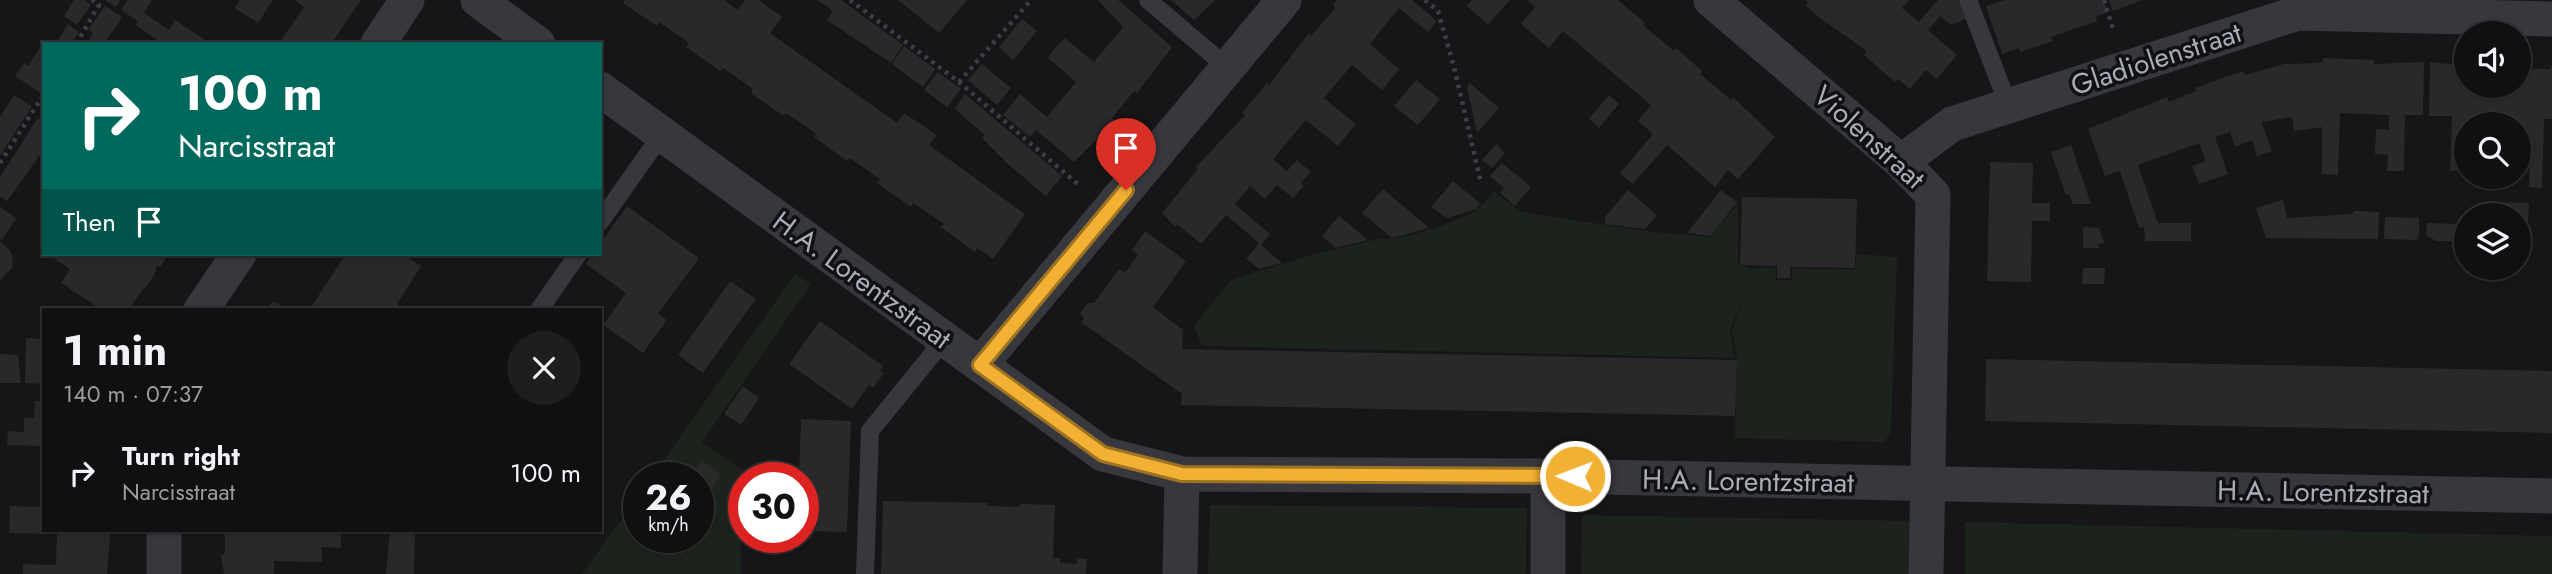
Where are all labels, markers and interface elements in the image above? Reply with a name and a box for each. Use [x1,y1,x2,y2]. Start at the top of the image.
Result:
street label: Gladiolenstraat [2066,12,2247,106]
map controls [2454,21,2531,280]
button: sound [2454,21,2531,98]
text: 100 m [178,58,323,128]
icon: right [63,70,154,161]
street label: Violenstraat [1804,76,1934,199]
button: search [2454,112,2531,189]
pin [1096,118,1156,190]
text: Narcisstraat [178,123,335,169]
icon: arrive [1107,129,1145,167]
street label: H.A. Lorentzstraat [764,201,960,359]
text: Then [63,203,116,241]
icon: arrive [130,203,168,241]
button: layers [2454,203,2531,280]
text: 1 min [63,320,167,381]
button: close [507,331,581,405]
text: 140 m · 07:37 [63,377,203,411]
text: Turn right [122,437,240,475]
position arrow [1538,439,1612,513]
icon: right [63,454,101,492]
text: 100 m [510,454,581,492]
street label: H.A. Lorentzstraat [1642,459,1854,503]
speed limit sign: 30 [728,462,819,553]
street label: H.A. Lorentzstraat [2217,470,2429,514]
text: 26 [645,473,692,523]
text: Narcisstraat [122,475,235,509]
text: km/h [648,512,689,538]

